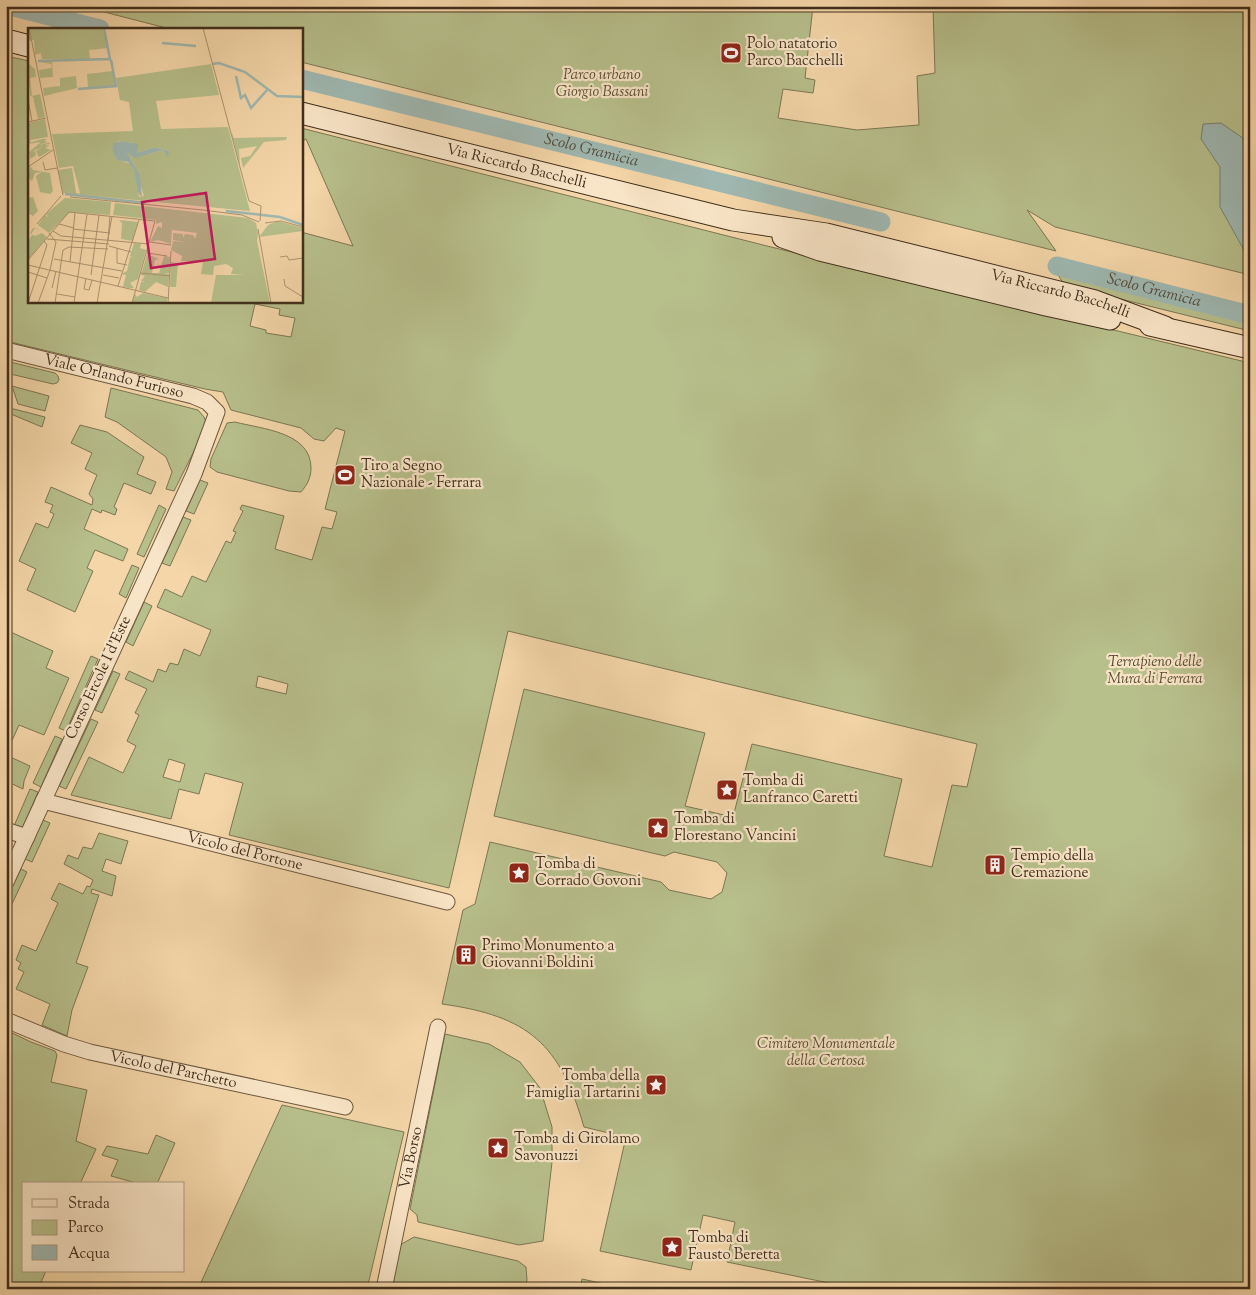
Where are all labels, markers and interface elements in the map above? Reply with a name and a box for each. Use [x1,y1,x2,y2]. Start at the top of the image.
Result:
inset map [28,28,302,302]
place label: Polo natatorio Parco Bacchelli [747,34,844,72]
sports icon: Polo natatorio Parco Bacchelli [719,41,743,65]
park label: Parco urbano Giorgio Bassani [556,65,649,103]
water label: Scolo Gramicia [542,128,641,173]
street label: Via Riccardo Bacchelli [444,139,589,194]
street label: Via Riccardo Bacchelli [988,265,1133,324]
water label: Scolo Gramicia [1104,268,1204,314]
street label: Viale Orlando Furioso [42,349,186,404]
place label: Tiro a Segno Nazionale - Ferrara [361,456,482,494]
sports icon: Tiro a Segno Nazionale - Ferrara [333,463,357,487]
street label: Corso Ercole I d'Este [61,613,137,743]
park label: Terrapieno delle Mura di Ferrara [1107,652,1203,690]
place label: Tomba di Lanfranco Caretti [743,771,858,809]
place icon: Tomba di Lanfranco Caretti [715,778,739,802]
place label: Tomba di Florestano Vancini [674,809,796,847]
place icon: Tomba di Florestano Vancini [646,816,670,840]
street label: Vicolo del Portone [184,827,305,876]
place label: Tempio della Cremazione [1011,846,1094,884]
building icon: Tempio della Cremazione [983,853,1007,877]
place label: Tomba di Corrado Govoni [535,854,641,892]
place icon: Tomba di Corrado Govoni [507,861,531,885]
place label: Primo Monumento a Giovanni Boldini [482,936,614,974]
building icon: Primo Monumento a Giovanni Boldini [454,943,478,967]
park label: Cimitero Monumentale della Certosa [757,1034,895,1072]
street label: Vicolo del Parchetto [107,1046,239,1094]
place label: Tomba della Famiglia Tartarini [526,1066,640,1104]
place icon: Tomba della Famiglia Tartarini [644,1073,668,1097]
street label: Via Borso [394,1125,428,1191]
place label: Tomba di Girolamo Savonuzzi [514,1129,640,1167]
place icon: Tomba di Girolamo Savonuzzi [486,1136,510,1160]
legend [22,1182,185,1272]
text: Strada [68,1194,110,1215]
text: Parco [68,1218,104,1239]
place label: Tomba di Fausto Beretta [688,1228,780,1266]
place icon: Tomba di Fausto Beretta [660,1235,684,1259]
text: Acqua [68,1244,110,1265]

